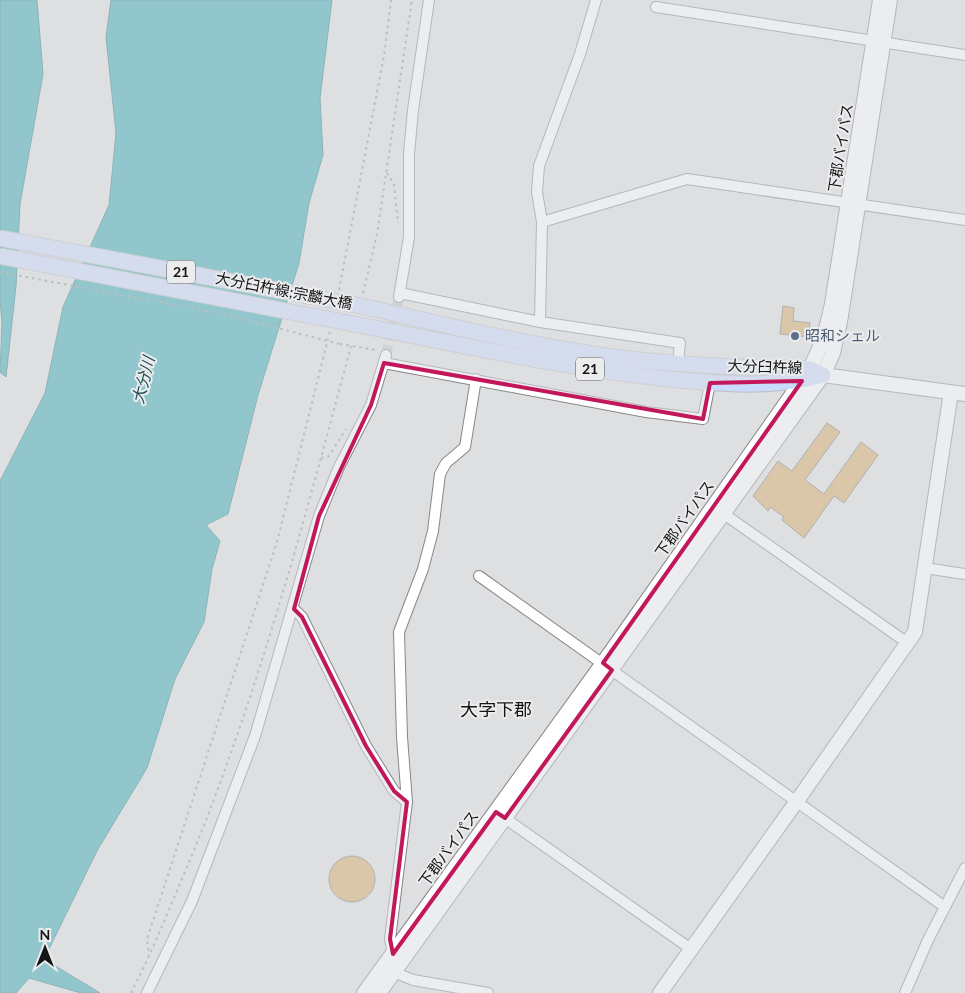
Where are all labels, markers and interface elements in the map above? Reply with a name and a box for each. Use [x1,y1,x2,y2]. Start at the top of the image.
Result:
street label: 下郡バイパス [824,102,856,194]
road number: 21 [167,260,195,284]
street label: 大分臼杵線;宗麟大橋 [214,268,354,312]
place label: 昭和シェル [805,326,880,344]
marker: 昭和シェル [789,330,801,342]
water label: 大分川 [127,352,158,405]
street label: 大分臼杵線 [727,356,803,376]
road number: 21 [576,358,604,380]
street label: 下郡バイパス [651,477,717,560]
district label: 大字下郡 [460,698,532,720]
street label: 下郡バイパス [415,807,482,890]
north arrow [20,923,70,973]
text: N [40,926,50,943]

